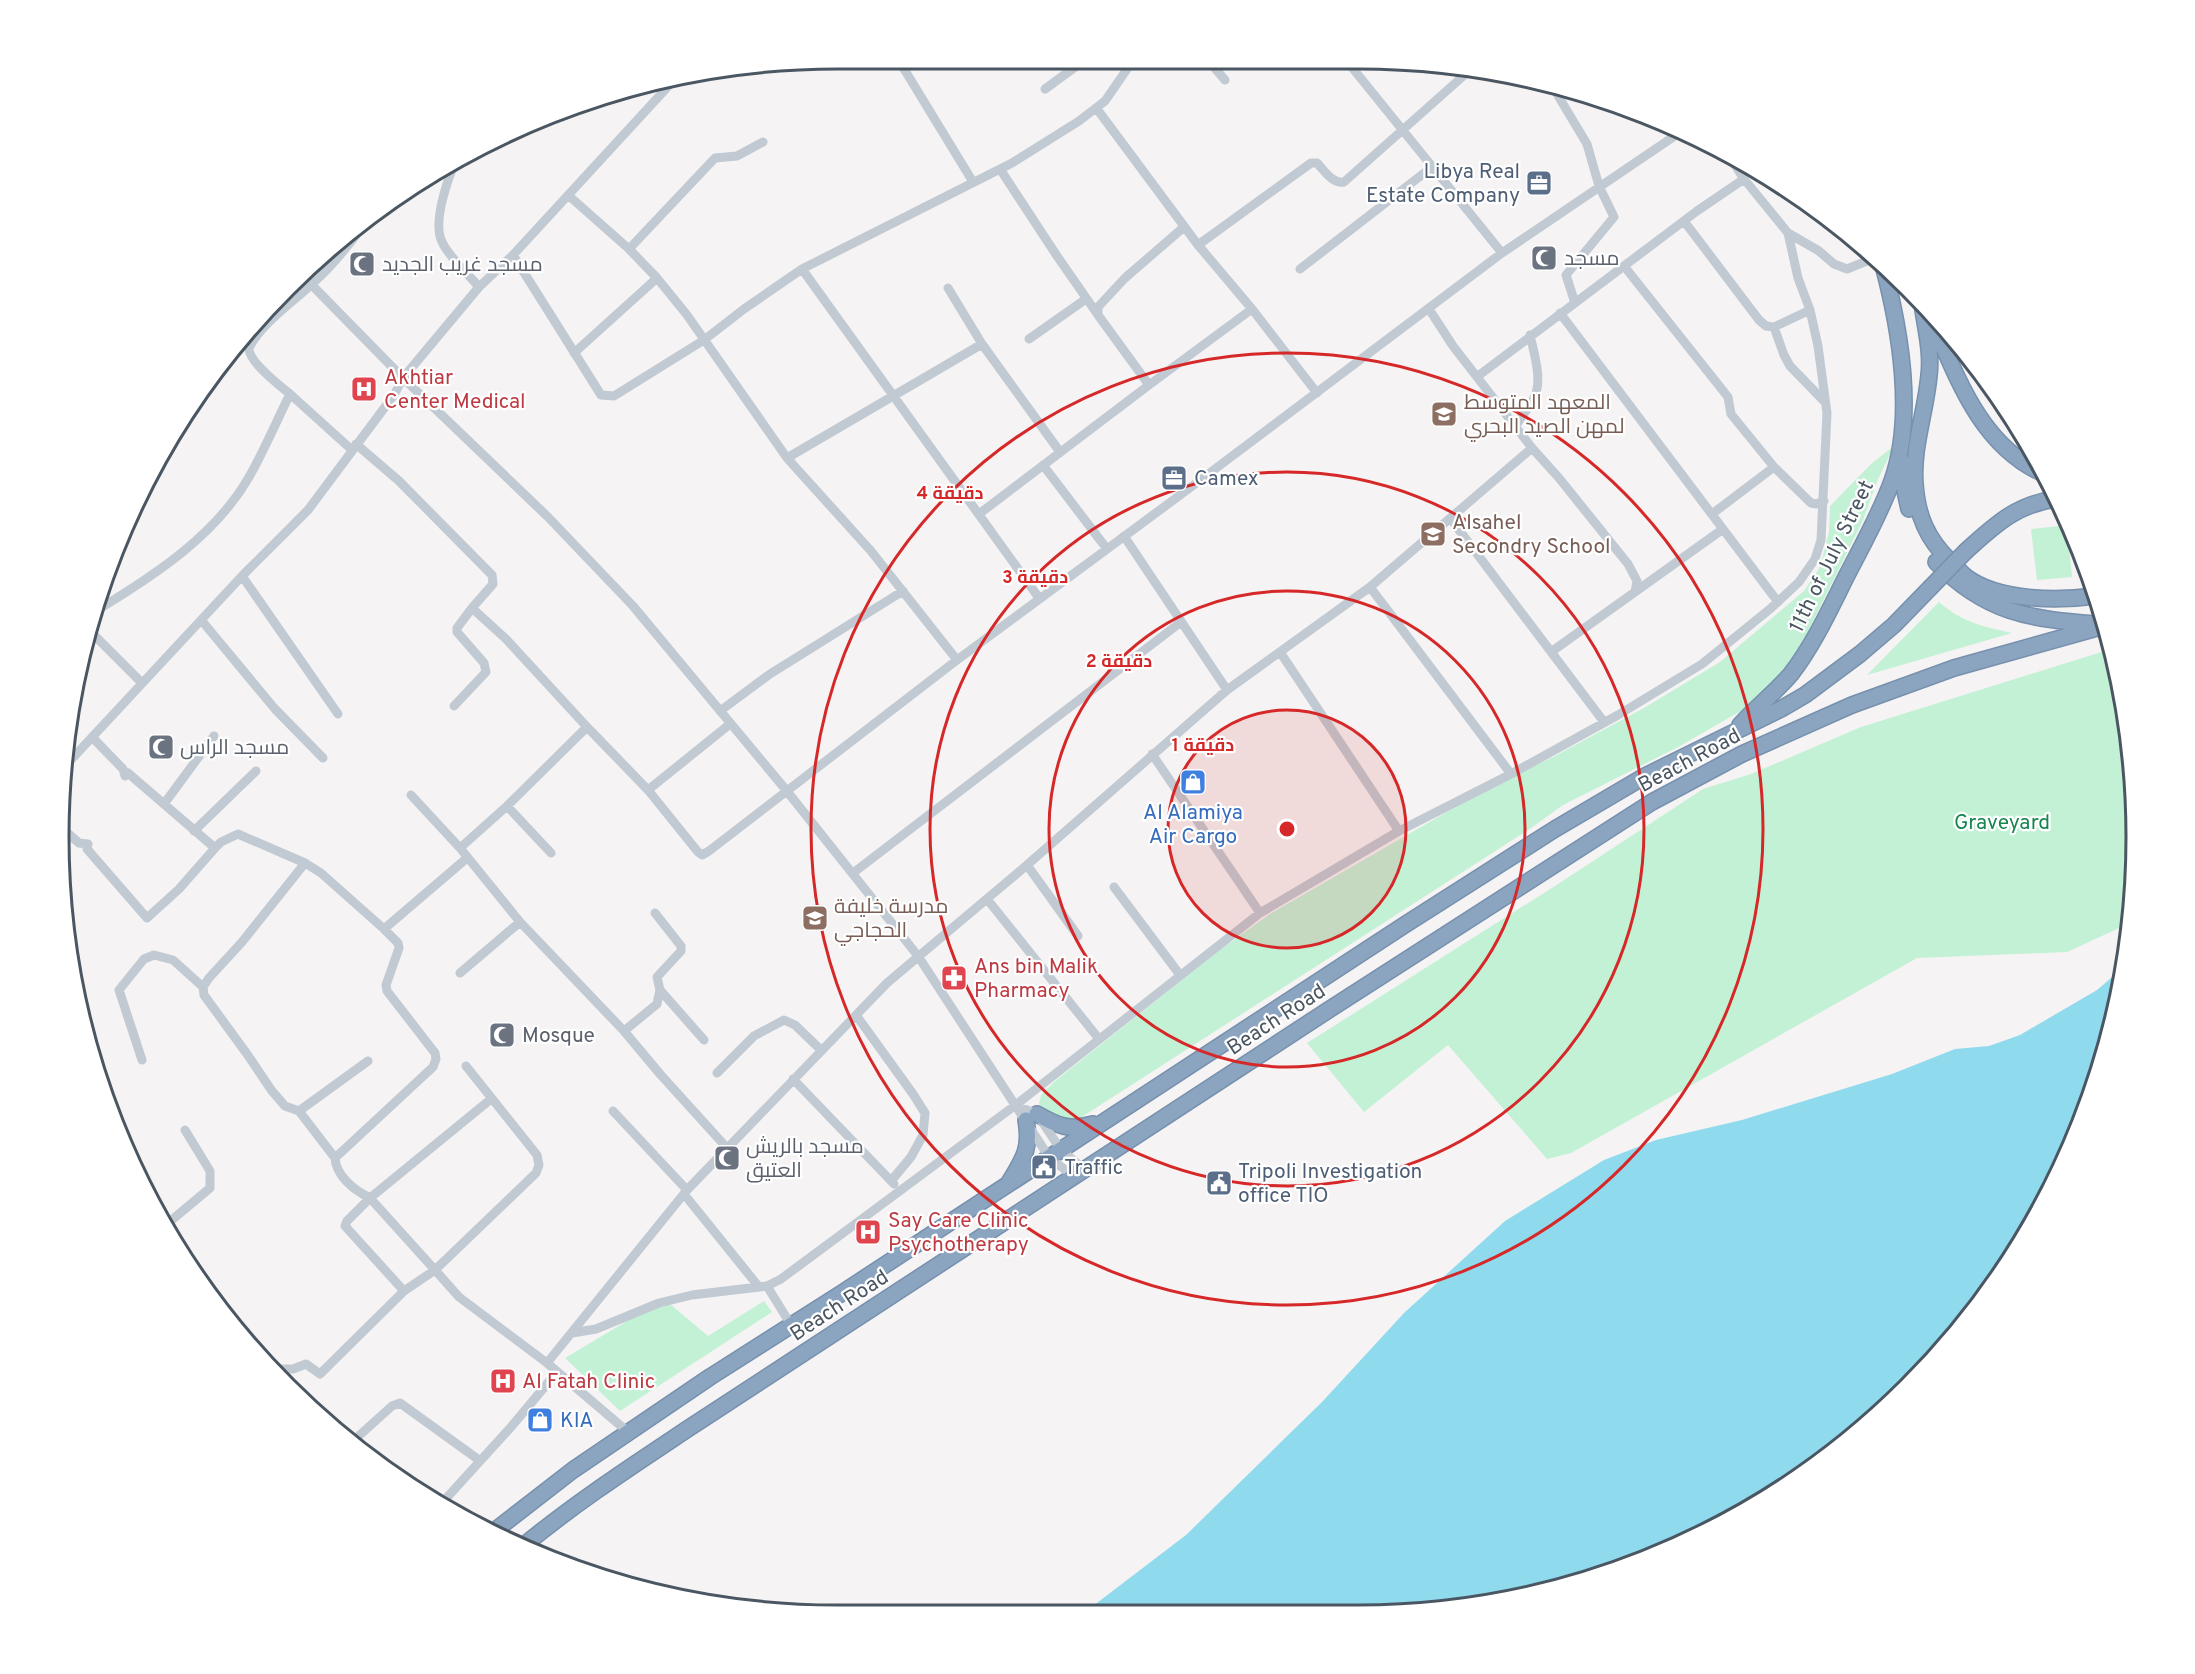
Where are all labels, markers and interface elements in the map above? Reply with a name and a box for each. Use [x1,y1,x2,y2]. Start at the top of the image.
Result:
place label: Libya Real Estate Company [1366,159,1520,210]
office icon: Libya Real Estate Company [1524,168,1554,198]
mosque icon: مسجد [1529,243,1559,273]
place label: مسجد [1564,246,1619,273]
mosque icon: مسجد غريب الجديد [347,249,377,279]
place label: مسجد غريب الجديد [382,252,543,279]
place label: Akhtiar Center Medical [384,365,526,416]
hospital icon: Akhtiar Center Medical [349,374,379,404]
place label: المعهد المتوسط لمهن الصيد البحري [1464,390,1624,442]
school or university icon: المعهد المتوسط لمهن الصيد البحري [1429,399,1459,429]
office icon: Camex [1159,463,1189,493]
place label: Camex [1194,466,1259,493]
street label: 11th of July Street [1784,476,1881,637]
text: 4 دقيقة [917,483,984,506]
place label: Alsahel Secondry School [1452,510,1611,561]
school or university icon: Alsahel Secondry School [1418,519,1448,549]
text: 3 دقيقة [1002,567,1068,590]
text: 2 دقيقة [1086,651,1152,674]
street label: Beach Road [1634,723,1746,800]
mosque icon: مسجد الراس [146,732,176,762]
place label: مسجد الراس [180,735,289,762]
text: 1 دقيقة [1172,735,1234,758]
shop icon: Al Alamiya Air Cargo [1178,767,1208,797]
place label: Al Alamiya Air Cargo [1143,800,1243,851]
park label: Graveyard [1954,810,2050,837]
centre of rings [1277,819,1297,839]
place label: مدرسة خليفة الحجاجي [834,894,949,946]
school or university icon: مدرسة خليفة الحجاجي [800,903,830,933]
place label: Ans bin Malik Pharmacy [974,954,1098,1005]
pharmacy icon: Ans bin Malik Pharmacy [939,963,969,993]
street label: Beach Road [1222,978,1331,1062]
mosque icon: Mosque [487,1020,517,1050]
place label: Mosque [522,1023,595,1050]
place label: مسجد بالريش العتيق [746,1134,864,1185]
mosque icon: مسجد بالريش العتيق [712,1143,742,1173]
public building icon: Traffic [1029,1152,1059,1182]
place label: Traffic [1064,1155,1123,1182]
place label: Tripoli Investigation office TIO [1238,1159,1422,1210]
public building icon: Tripoli Investigation office TIO [1204,1168,1234,1198]
place label: Say Care Clinic Psychotherapy [888,1208,1029,1259]
hospital icon: Say Care Clinic Psychotherapy [853,1217,883,1247]
street label: Beach Road [785,1264,894,1348]
hospital icon: Al Fatah Clinic [488,1366,518,1396]
place label: Al Fatah Clinic [522,1369,655,1396]
shop icon: KIA [525,1405,555,1435]
place label: KIA [560,1408,594,1435]

